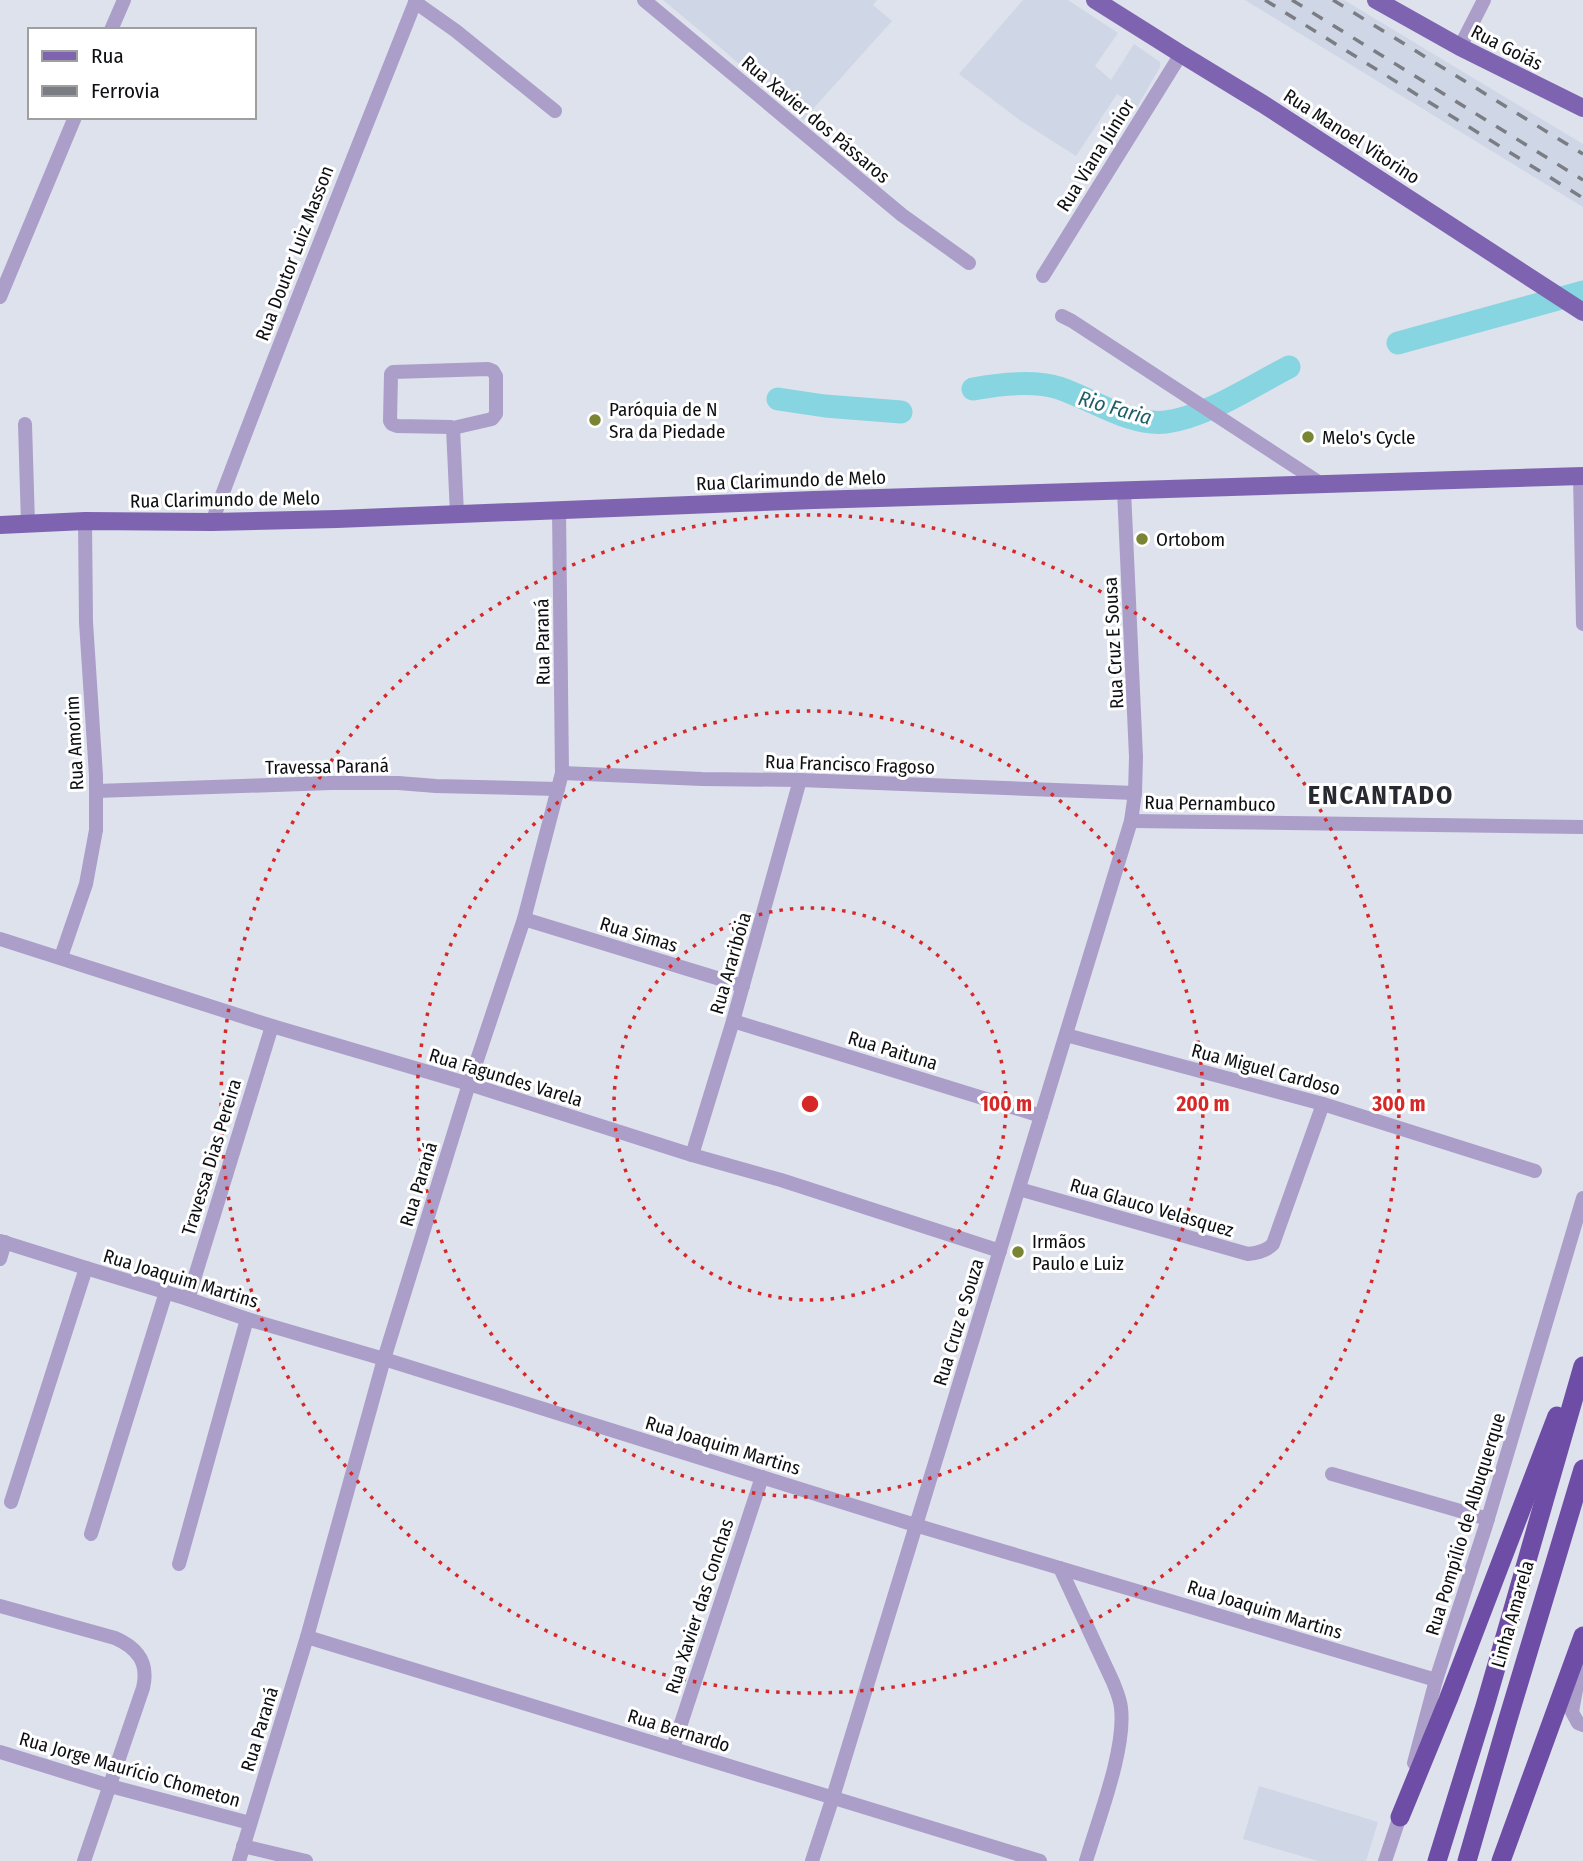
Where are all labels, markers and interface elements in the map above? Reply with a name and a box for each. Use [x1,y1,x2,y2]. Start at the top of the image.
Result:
street label: Rua Goiás [1467,20,1546,75]
legend [28,28,256,119]
text: Rua [91,43,124,69]
street label: Rua Xavier dos Pássaros [737,51,894,188]
text: Ferrovia [91,78,160,104]
street label: Rua Manoel Vitorino [1279,84,1424,189]
street label: Rua Viana Júnior [1052,95,1139,216]
street label: Rua Doutor Luiz Masson [250,162,338,344]
water label: Rio Faria [1075,385,1155,431]
place label: Paróquia de N Sra da Piedade [609,398,725,443]
marker: Paróquia de N Sra da Piedade [587,412,603,428]
place label: Melo's Cycle [1322,426,1415,449]
marker: Melo's Cycle [1300,429,1316,445]
street label: Rua Clarimundo de Melo [696,466,886,495]
street label: Rua Clarimundo de Melo [130,486,320,513]
place label: Ortobom [1156,528,1225,551]
marker: Ortobom [1134,531,1150,547]
street label: Rua Cruz E Sousa [1099,576,1128,709]
street label: Rua Paraná [530,598,555,686]
street label: Rua Amorim [61,695,88,791]
street label: Rua Francisco Fragoso [765,750,935,779]
street label: Travessa Paraná [265,754,389,779]
district label: ENCANTADO [1308,780,1454,811]
street label: Rua Pernambuco [1144,791,1276,816]
street label: Rua Araribóia [705,909,756,1017]
street label: Rua Simas [597,912,681,957]
street label: Rua Paituna [845,1026,940,1075]
street label: Rua Miguel Cardoso [1189,1039,1343,1100]
street label: Rua Fagundes Varela [426,1043,585,1112]
street label: Travessa Dias Pereira [177,1076,246,1238]
text: 100 m [980,1091,1032,1117]
text: 200 m [1175,1091,1230,1117]
text: 300 m [1371,1091,1426,1117]
centre of rings [798,1092,822,1116]
street label: Rua Paraná [395,1139,442,1229]
street label: Rua Glauco Velasquez [1067,1173,1237,1242]
place label: Irmãos Paulo e Luiz [1032,1230,1124,1275]
street label: Rua Joaquim Martins [101,1244,261,1313]
marker: Irmãos Paulo e Luiz [1010,1244,1026,1260]
street label: Rua Cruz e Souza [928,1256,989,1389]
street label: Rua Pompílio de Albuquerque [1421,1410,1510,1638]
street label: Rua Joaquim Martins [643,1411,803,1480]
street label: Rua Xavier das Conchas [660,1516,739,1697]
street label: Linha Amarela [1486,1558,1539,1670]
street label: Rua Joaquim Martins [1185,1575,1345,1644]
street label: Rua Paraná [236,1684,283,1774]
street label: Rua Bernardo [625,1704,733,1757]
street label: Rua Jorge Maurício Chometon [17,1727,243,1812]

